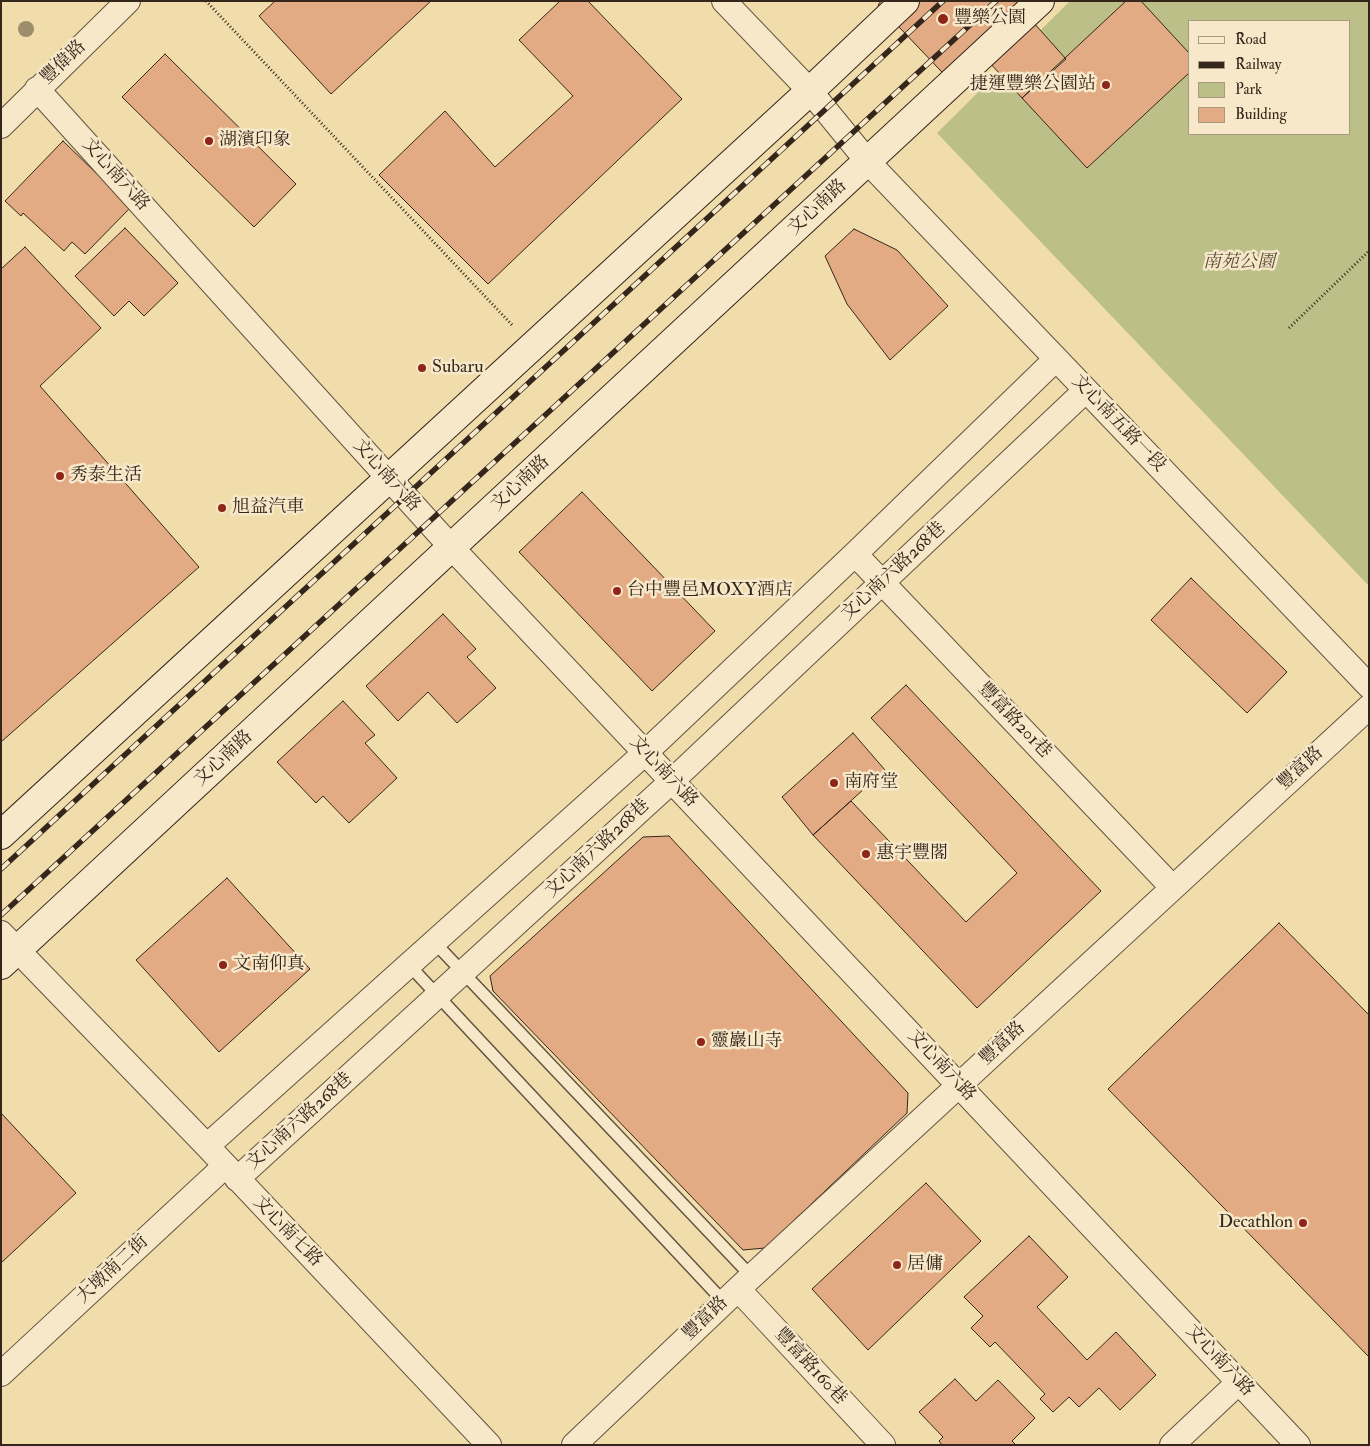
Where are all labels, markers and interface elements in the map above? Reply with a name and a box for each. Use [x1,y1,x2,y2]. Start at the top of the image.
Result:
place label: 豐樂公園 [954,8,1026,30]
marker: 豐樂公園 [936,12,950,26]
legend [1188,20,1350,135]
text: Road [1235,30,1266,49]
street label: 豐偉路 [37,36,91,90]
text: Railway [1235,55,1281,74]
place label: 捷運豐樂公園站 [970,74,1096,96]
marker: 捷運豐樂公園站 [1100,79,1112,91]
text: Park [1235,80,1262,99]
text: Building [1235,105,1287,124]
place label: 湖濱印象 [219,130,291,152]
street label: 文心南六路 [77,134,153,216]
marker: 湖濱印象 [203,135,215,147]
street label: 文心南路 [784,176,852,240]
park label: 南苑公園 [1203,252,1275,274]
place label: Subaru [432,357,483,379]
marker: Subaru [416,362,428,374]
street label: 文心南五路一段 [1066,371,1170,477]
street label: 文心南六路 [348,435,424,517]
street label: 文心南路 [487,452,555,516]
place label: 秀泰生活 [70,465,142,487]
marker: 秀泰生活 [54,470,66,482]
place label: 旭益汽車 [232,497,304,519]
marker: 旭益汽車 [216,502,228,514]
street label: 文心南六路268巷 [837,518,951,626]
place label: 台中豐邑MOXY酒店 [627,580,793,602]
marker: 台中豐邑MOXY酒店 [611,585,623,597]
street label: 豐富路201巷 [973,679,1055,763]
street label: 文心南路 [190,727,258,791]
street label: 文心南六路 [624,732,702,812]
street label: 豐富路 [1274,743,1328,795]
place label: 南府堂 [844,772,898,794]
marker: 南府堂 [828,777,840,789]
street label: 文心南六路268巷 [541,795,655,903]
place label: 惠宇豐閣 [876,843,948,865]
marker: 惠宇豐閣 [860,848,872,860]
place label: 文南仰真 [233,954,305,976]
marker: 文南仰真 [217,959,229,971]
street label: 豐富路 [976,1018,1030,1070]
street label: 文心南六路 [902,1026,980,1106]
place label: 靈巖山寺 [711,1031,783,1053]
marker: 靈巖山寺 [695,1036,707,1048]
street label: 文心南六路268巷 [243,1069,357,1175]
street label: 文心南七路 [248,1192,326,1272]
place label: Decathlon [1218,1212,1293,1234]
marker: Decathlon [1297,1217,1309,1229]
street label: 大墩南二街 [73,1231,153,1309]
place label: 居傭 [907,1254,943,1276]
marker: 居傭 [891,1259,903,1271]
street label: 豐富路 [679,1292,733,1346]
street label: 文心南六路 [1180,1321,1258,1401]
street label: 豐富路160巷 [769,1324,851,1410]

